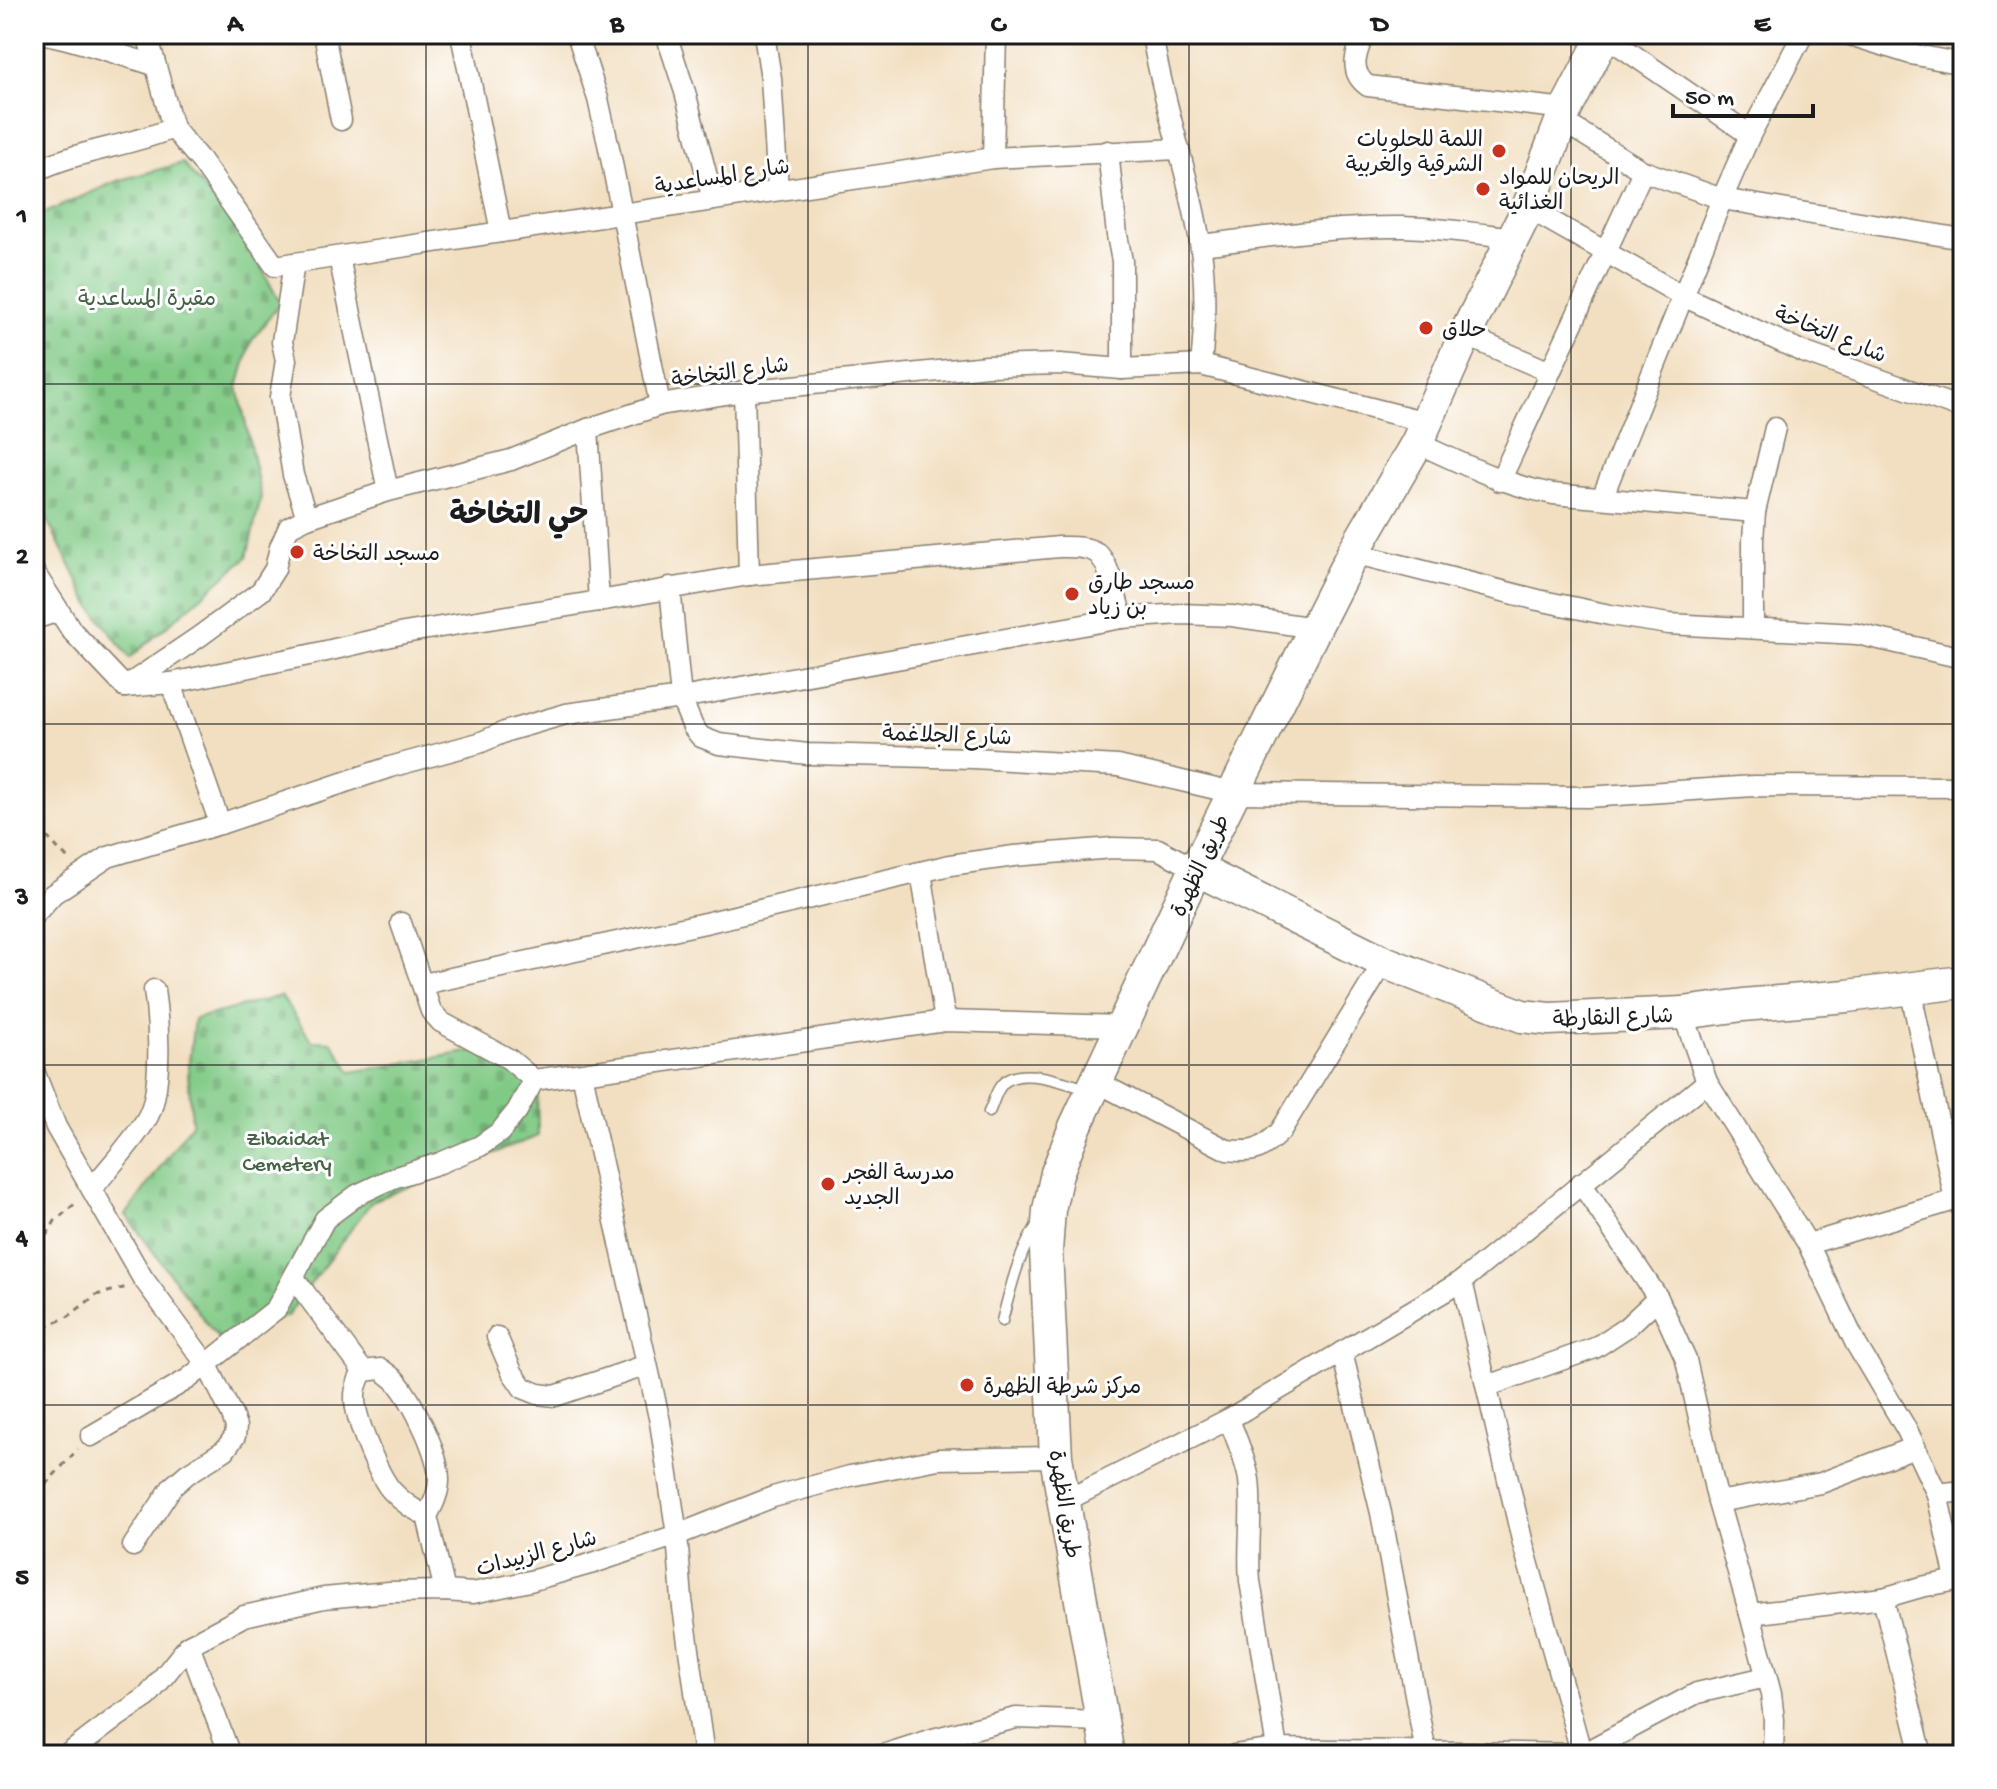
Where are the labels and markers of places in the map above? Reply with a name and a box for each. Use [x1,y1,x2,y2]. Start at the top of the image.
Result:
place label: اللمة للحلويات الشرقية والغربية [1346,129,1483,180]
marker: اللمة للحلويات الشرقية والغربية [1490,142,1508,160]
place label: الريحان للمواد الغذائية [1499,167,1619,218]
marker: الريحان للمواد الغذائية [1474,180,1492,198]
marker: حلاق [1417,319,1435,337]
place label: حلاق [1442,319,1487,345]
marker: مسجد التخاخة [288,543,306,561]
place label: مسجد التخاخة [313,543,440,569]
place label: مسجد طارق بن زياد [1088,572,1195,623]
marker: مسجد طارق بن زياد [1063,585,1081,603]
place label: مدرسة الفجر الجديد [842,1162,955,1213]
marker: مدرسة الفجر الجديد [819,1175,837,1193]
marker: مركز شرطة الظهرة [958,1376,976,1394]
place label: مركز شرطة الظهرة [983,1376,1141,1402]

